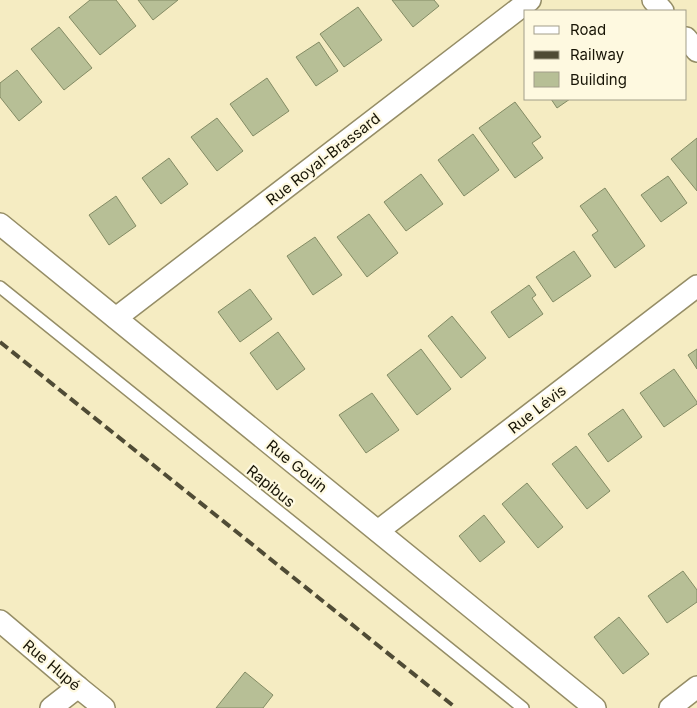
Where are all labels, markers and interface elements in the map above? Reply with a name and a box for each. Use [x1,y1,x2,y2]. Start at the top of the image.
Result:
legend [524,10,687,100]
text: Road [570,20,606,39]
text: Railway [570,45,625,64]
text: Building [570,70,627,89]
street label: Rue Royal-Brassard [262,109,384,209]
street label: Rue Lévis [504,380,570,438]
street label: Rue Gouin [263,436,331,496]
street label: Rapibus [243,461,299,511]
street label: Rue Hupé [19,635,85,695]

